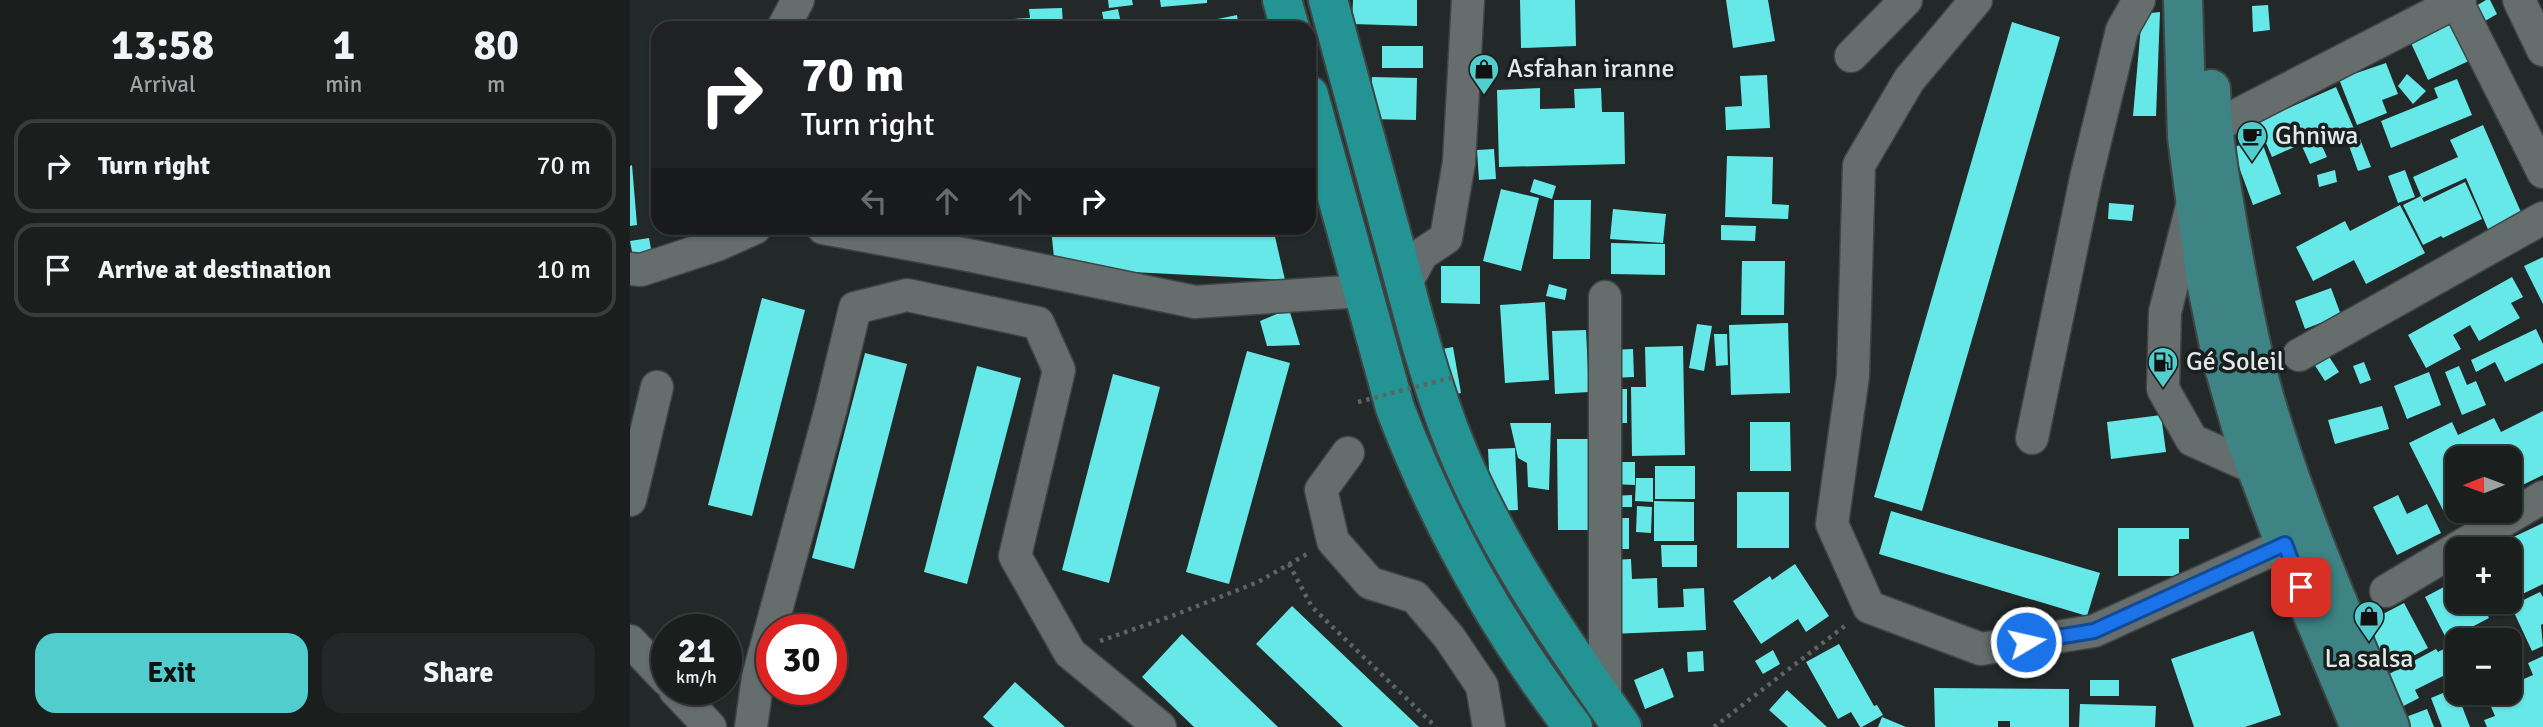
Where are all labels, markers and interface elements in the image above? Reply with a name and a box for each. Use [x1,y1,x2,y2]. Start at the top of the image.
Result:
text: 13:58 [111,20,214,71]
text: 1 [333,20,355,71]
text: 80 [474,20,519,71]
text: 70 m [801,45,904,105]
icon: right [686,49,777,140]
shop icon: Asfahan iranne [1467,52,1501,96]
place label: Asfahan iranne [1507,53,1674,85]
text: Arrival [130,70,196,99]
text: min [325,70,362,99]
text: m [487,70,505,99]
text: Turn right [801,105,934,144]
cafe icon: Ghniwa [2235,119,2269,163]
place label: Ghniwa [2275,120,2359,152]
icon: right [39,147,77,185]
text: Turn right [98,150,210,182]
text: 70 m [536,150,591,182]
icon: left [855,182,893,220]
icon: ahead [928,182,966,220]
icon: ahead [1001,182,1039,220]
icon: right [1074,182,1112,220]
icon: arrive [39,251,77,289]
text: Arrive at destination [98,254,331,286]
text: 10 m [536,254,591,286]
fuel station icon: Gé Soleil [2146,345,2180,389]
place label: Gé Soleil [2186,346,2284,378]
north arrow [2445,446,2522,523]
map controls [2445,446,2522,705]
button: + [2445,537,2522,614]
pin [2271,557,2331,617]
icon: arrive [2282,568,2320,606]
shop icon: La salsa [2352,599,2386,643]
position arrow [1989,605,2063,679]
speed limit sign: 30 [756,614,847,705]
button: − [2445,628,2522,705]
text: 21 [678,629,715,672]
button: Exit [35,633,308,713]
button: Share [322,633,595,713]
place label: La salsa [2325,643,2413,675]
text: km/h [676,666,717,688]

